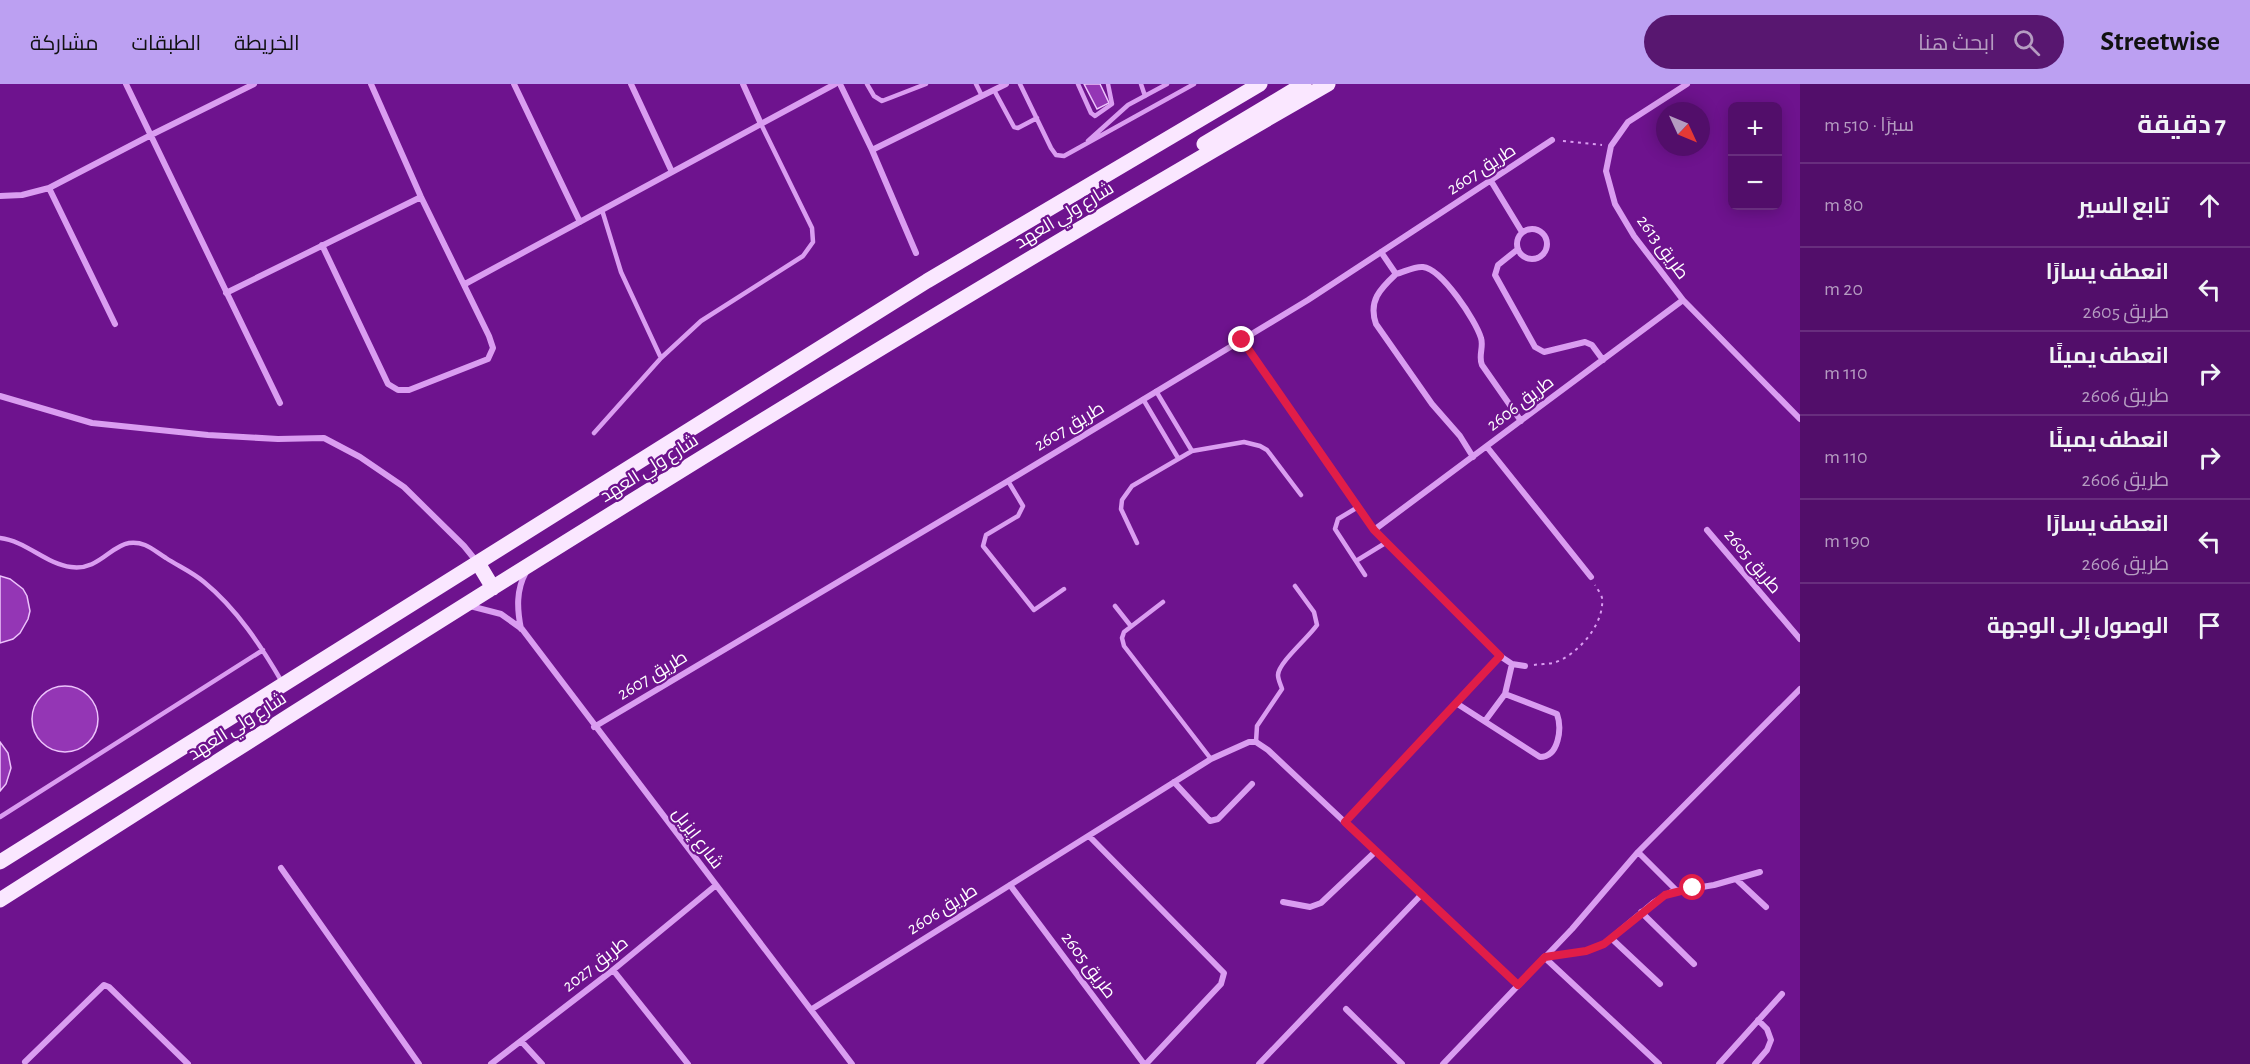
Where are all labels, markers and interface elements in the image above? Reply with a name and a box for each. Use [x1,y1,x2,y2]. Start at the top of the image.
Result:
search box [1644,15,2064,69]
icon: search [2010,26,2043,59]
text: Streetwise [2100,28,2220,56]
text: ابحث هنا [1918,32,1995,54]
text: مشاركة [30,33,99,54]
text: الطبقات [132,33,201,54]
text: الخريطة [234,33,300,54]
north arrow [1656,102,1710,156]
map controls [1728,102,1782,210]
button: + [1728,102,1782,156]
text: 7 دقيقة [2137,112,2226,138]
text: سيرًا · 510 m [1824,115,1914,135]
street label: طريق 2607 [1444,141,1520,200]
button: − [1728,156,1782,210]
street label: شارع ولي العهد [1011,179,1119,256]
icon: ahead [2193,189,2226,222]
text: 80 m [1824,195,1863,215]
text: تابع السير [2078,195,2169,217]
street label: طريق 2613 [1631,212,1691,284]
text: انعطف يسارًا [2046,261,2169,283]
icon: left [2193,273,2226,306]
text: 20 m [1824,279,1863,299]
text: طريق 2605 [2083,302,2169,322]
route end [1228,326,1254,352]
text: انعطف يمينًا [2048,345,2169,367]
icon: right [2193,357,2226,390]
text: 110 m [1824,363,1868,383]
street label: طريق 2606 [1484,373,1559,436]
text: طريق 2606 [2082,386,2169,406]
street label: طريق 2607 [1032,399,1109,456]
text: انعطف يمينًا [2048,429,2169,451]
street label: شارع ولي العهد [597,431,704,509]
icon: right [2193,441,2226,474]
text: 110 m [1824,447,1868,467]
text: طريق 2606 [2082,470,2169,490]
text: انعطف يسارًا [2046,513,2169,535]
icon: left [2193,525,2226,558]
street label: طريق 2605 [1719,526,1784,599]
text: 190 m [1824,531,1870,551]
text: طريق 2606 [2082,554,2169,574]
icon: arrive [2193,609,2226,642]
text: الوصول إلى الوجهة [1987,615,2169,637]
street label: طريق 2607 [615,648,692,705]
street label: شارع ولي العهد [185,689,292,767]
street label: شارع إيزيل [667,804,727,874]
route start [1679,874,1705,900]
street label: طريق 2606 [904,881,982,940]
street label: طريق 2605 [1056,929,1119,1003]
street label: طريق 2027 [560,934,633,997]

